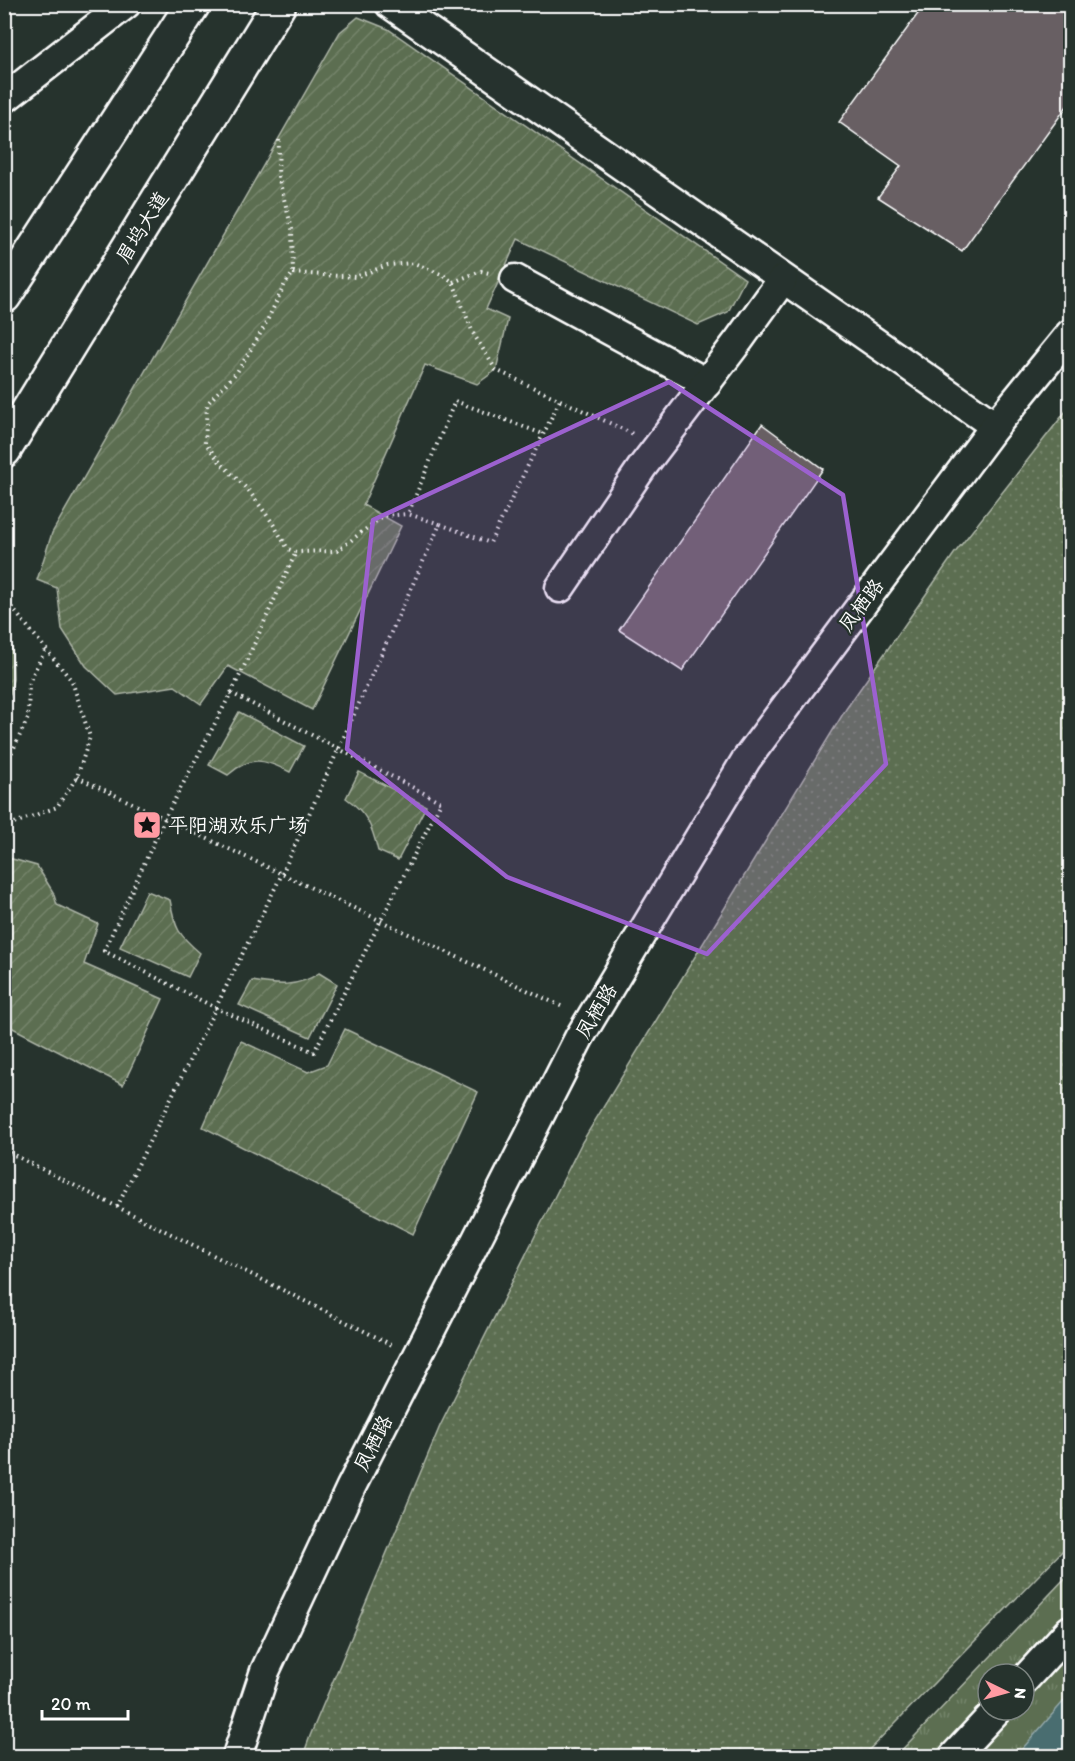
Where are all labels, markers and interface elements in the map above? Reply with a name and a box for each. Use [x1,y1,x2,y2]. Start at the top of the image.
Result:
street label: 眉坞大道 [111,187,173,267]
street label: 凤栖路 [833,573,889,636]
place icon: 平阳湖欢乐广场 [131,809,163,841]
place label: 平阳湖欢乐广场 [168,813,308,837]
street label: 凤栖路 [570,978,622,1043]
street label: 凤栖路 [349,1410,398,1475]
north arrow [976,1662,1036,1722]
scale bar [42,1683,128,1721]
text: N [1011,1687,1030,1699]
text: 20 m [51,1693,91,1715]

